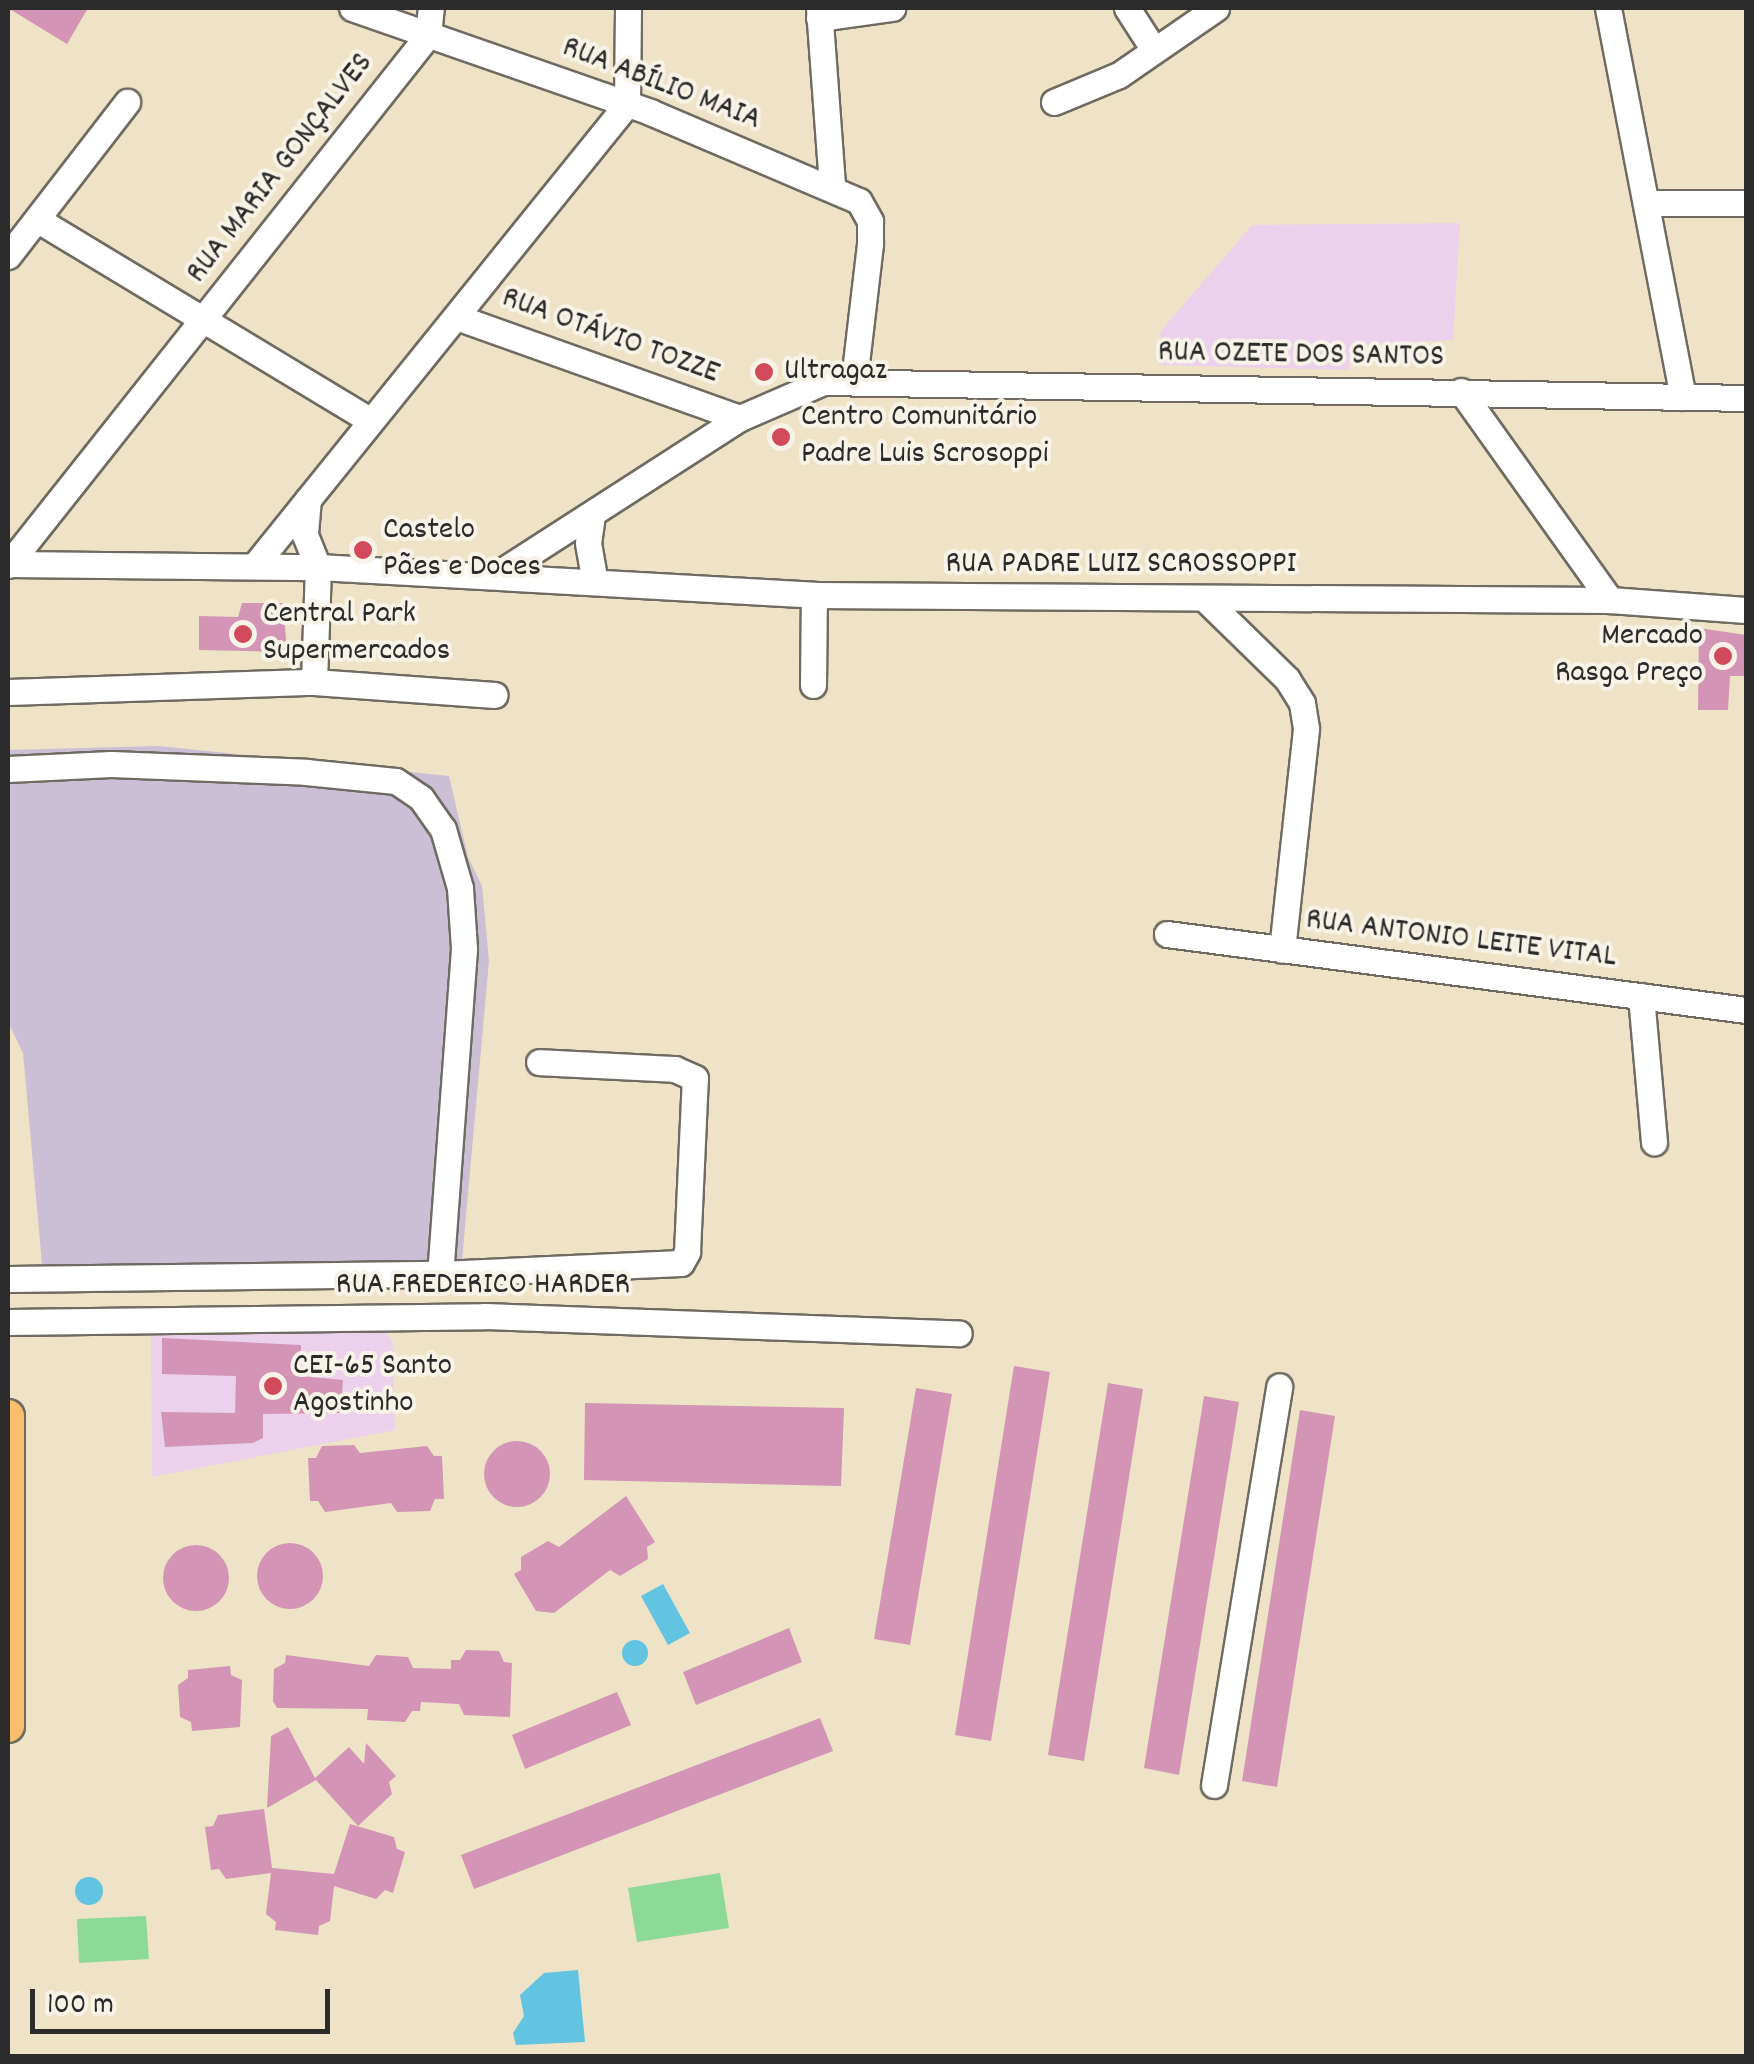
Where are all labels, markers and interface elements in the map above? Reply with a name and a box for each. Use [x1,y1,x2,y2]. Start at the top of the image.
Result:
street label: RUA ABÍLIO MAIA [556,29,766,141]
street label: RUA MARIA GONÇALVES [179,46,383,292]
street label: RUA OTÁVIO TOZZE [496,280,724,394]
street label: RUA OZETE DOS SANTOS [1157,334,1445,378]
place label: Ultragaz [784,353,887,391]
marker: Ultragaz [753,361,775,383]
place label: Centro Comunitário Padre Luis Scrosoppi [801,400,1049,475]
marker: Centro Comunitário Padre Luis Scrosoppi [770,426,792,448]
place label: Castelo Pães e Doces [383,513,541,588]
marker: Castelo Pães e Doces [352,539,374,561]
street label: RUA PADRE LUIZ SCROSSOPPI [945,546,1297,584]
place label: Central Park Supermercados [263,597,450,672]
place label: Mercado Rasga Preço [1555,619,1703,694]
marker: Central Park Supermercados [232,623,254,645]
marker: Mercado Rasga Preço [1712,645,1734,667]
street label: RUA ANTONIO LEITE VITAL [1304,902,1618,978]
street label: RUA FREDERICO HARDER [336,1267,630,1305]
place label: CEI-65 Santo Agostinho [293,1349,452,1424]
marker: CEI-65 Santo Agostinho [262,1375,284,1397]
scale bar [35,1969,335,2031]
text: 100 m [47,1985,114,2028]

